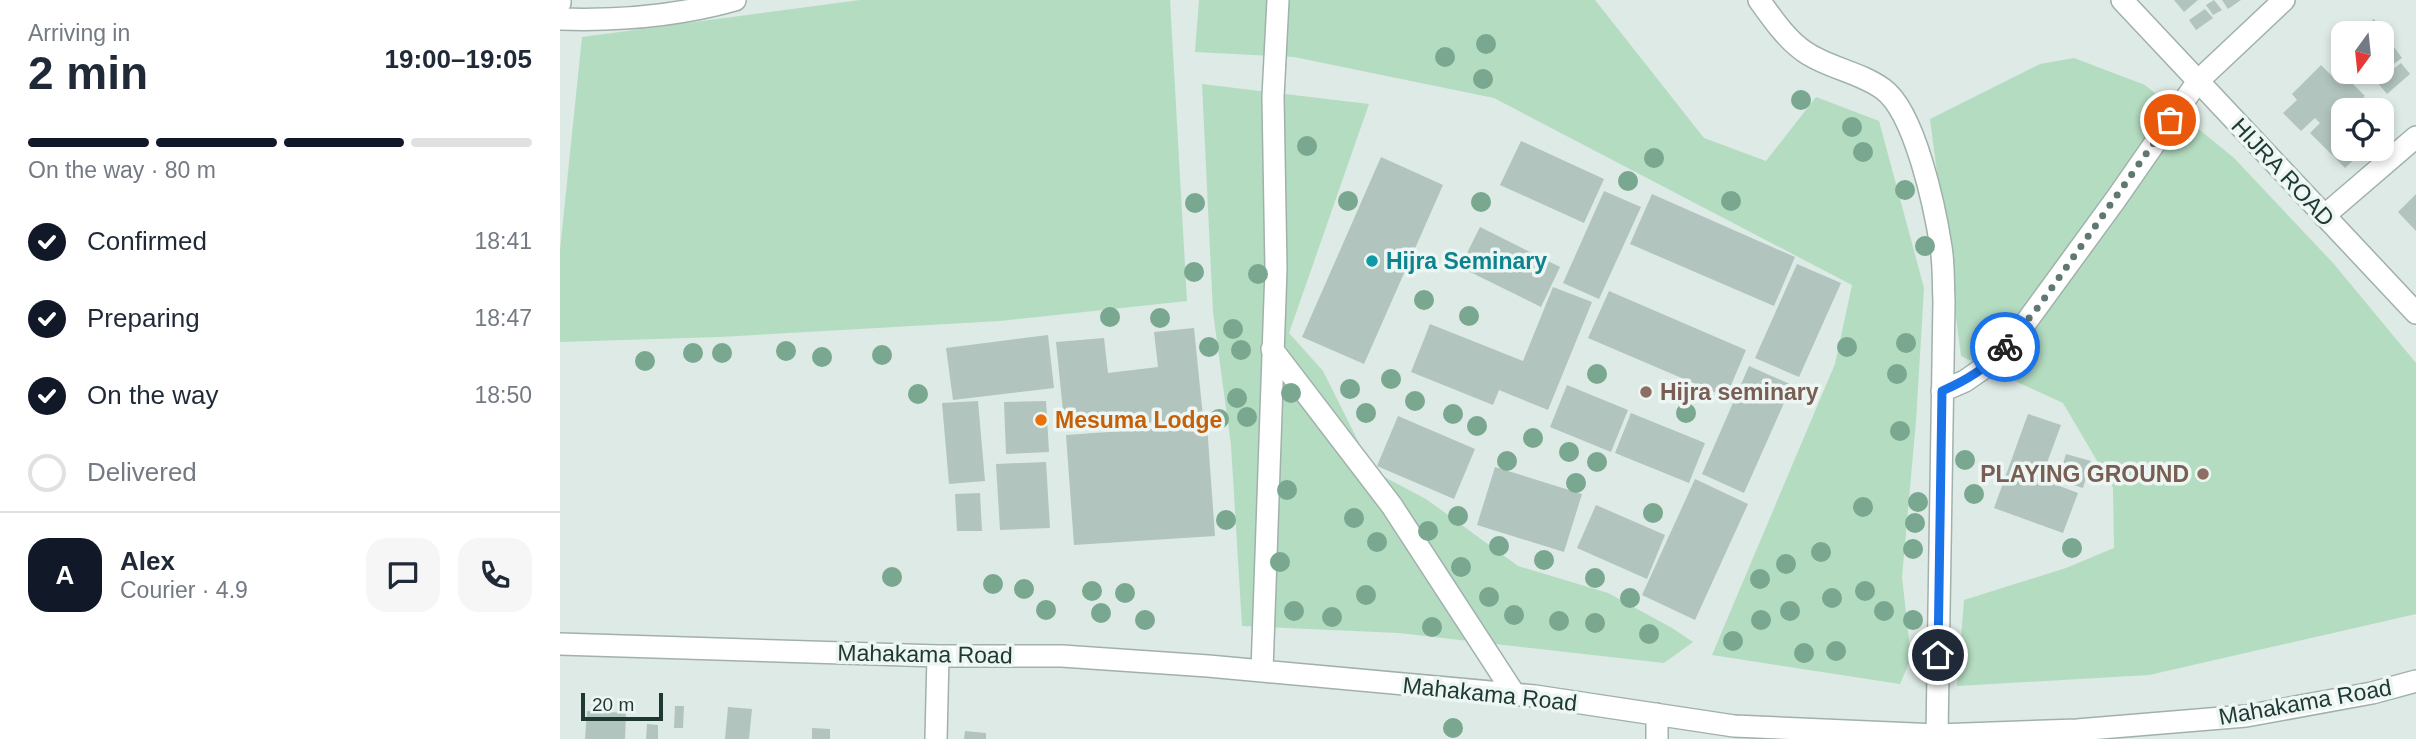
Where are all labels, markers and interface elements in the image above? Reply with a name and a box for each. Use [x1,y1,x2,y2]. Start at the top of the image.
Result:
text: Arriving in [28,20,130,46]
north arrow [2331,21,2394,84]
map controls [2331,21,2394,161]
text: 19:00–19:05 [385,44,532,74]
text: 2 min [28,47,148,99]
pin [2140,90,2200,150]
button: locate [2331,98,2394,161]
icon: bag [2151,101,2189,139]
street label: HIJRA ROAD [2226,113,2340,231]
text: On the way · 80 m [28,157,216,183]
icon: check [28,223,66,261]
text: Confirmed [87,226,207,256]
text: 18:41 [474,228,532,254]
place label: Hijra Seminary [1386,248,1547,274]
marker: Hijra Seminary [1364,253,1380,269]
icon: check [28,300,66,338]
text: Preparing [87,303,200,333]
text: 18:47 [474,305,532,331]
courier [1970,312,2040,382]
icon: bike [1986,328,2024,366]
icon: check [28,377,66,415]
place label: Hijra seminary [1660,379,1819,405]
text: On the way [87,380,219,410]
text: 18:50 [474,382,532,408]
marker: Hijra seminary [1638,384,1654,400]
place label: Mesuma Lodge [1055,407,1222,433]
marker: Mesuma Lodge [1033,412,1049,428]
text: Delivered [87,457,197,487]
place label: PLAYING GROUND [1980,461,2189,487]
marker: PLAYING GROUND [2195,466,2211,482]
button: chat [366,538,440,612]
button: phone [458,538,532,612]
text: Alex [120,546,175,576]
text: A [56,560,74,590]
text: Courier · 4.9 [120,577,248,603]
pin [1908,625,1968,685]
icon: home [1919,636,1957,674]
street label: Mahakama Road [837,639,1013,669]
street label: Mahakama Road [1402,672,1578,716]
street label: Mahakama Road [2216,674,2394,730]
scale bar [581,690,663,722]
text: 20 m [592,694,634,715]

